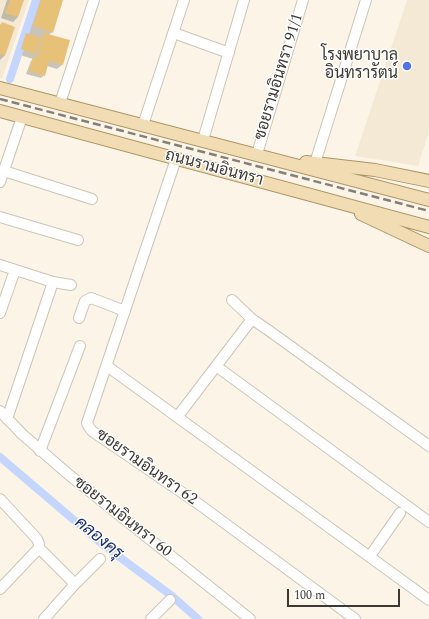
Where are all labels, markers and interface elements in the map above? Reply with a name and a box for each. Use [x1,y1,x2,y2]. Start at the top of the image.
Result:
street label: ซอยรามอินทรา 91/1 [252,11,308,143]
place label: โรงพยาบาล อินทรารัตน์ [321,47,398,85]
marker: โรงพยาบาล อินทรารัตน์ [401,60,413,72]
street label: ถนนรามอินทรา [163,147,265,191]
street label: ซอยรามอินทรา 62 [92,426,200,510]
street label: ซอยรามอินทรา 60 [69,474,175,562]
water label: คลองครุ [70,513,126,565]
scale bar [289,581,402,607]
text: 100 m [294,586,325,605]

